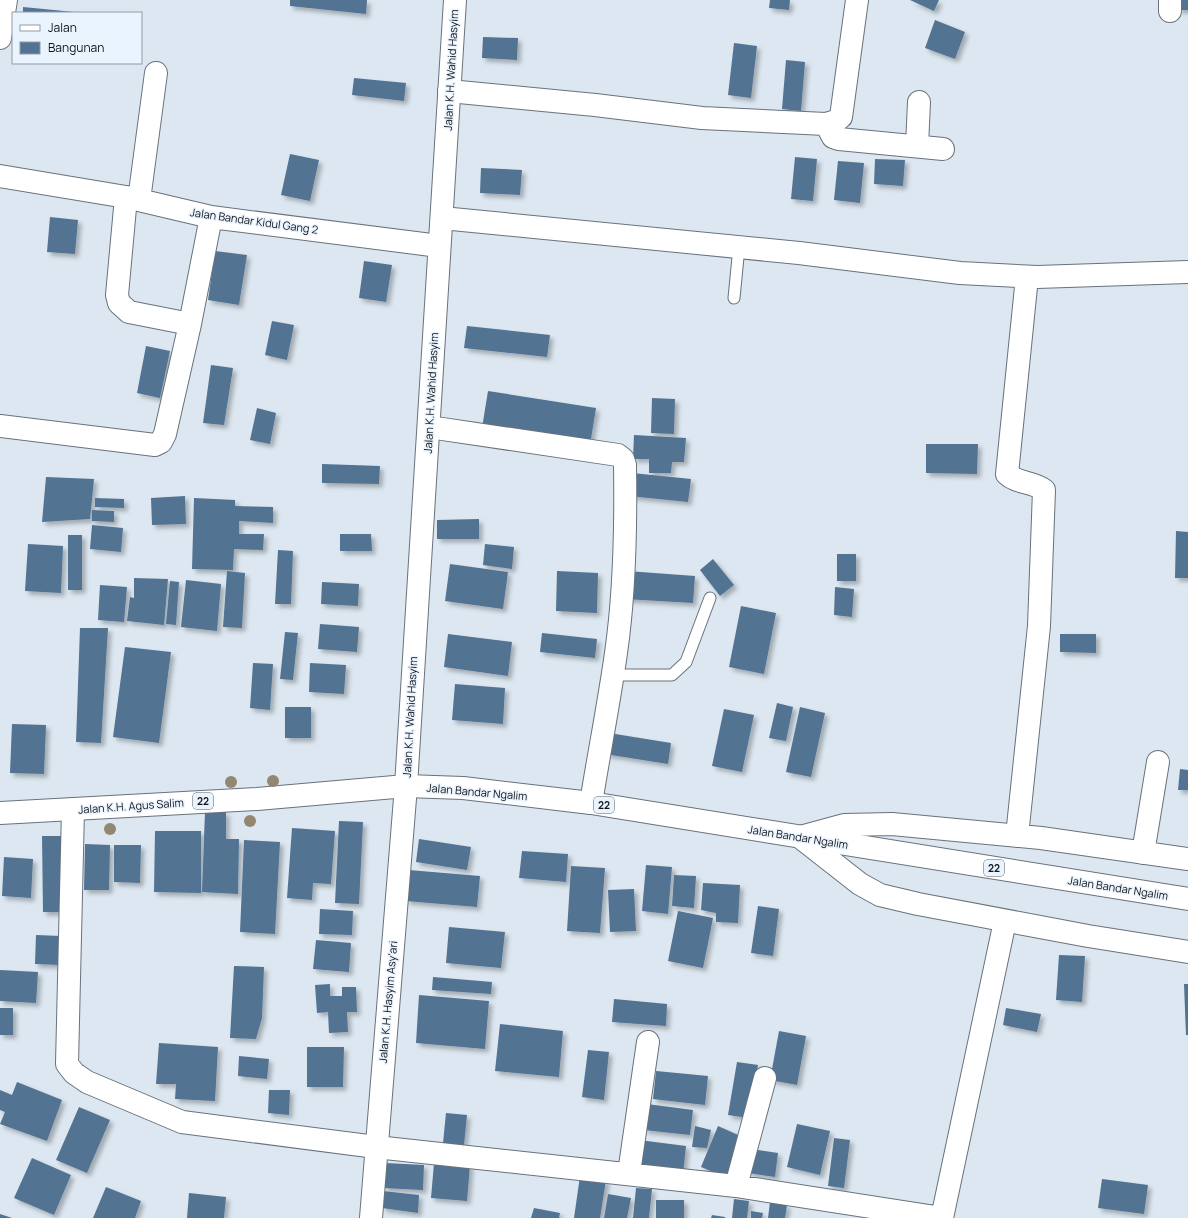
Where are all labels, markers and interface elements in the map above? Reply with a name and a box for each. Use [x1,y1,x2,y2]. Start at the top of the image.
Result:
street label: Jalan K.H. Wahid Hasyim [440,9,461,131]
legend [12,12,142,64]
text: Jalan [48,19,77,36]
text: Bangunan [48,39,104,56]
street label: Jalan Bandar Kidul Gang 2 [189,204,319,237]
street label: Jalan K.H. Wahid Hasyim [420,332,441,454]
street label: Jalan K.H. Wahid Hasyim [399,656,420,778]
street label: Jalan Bandar Ngalim [426,780,528,803]
road number: 22 [193,793,213,809]
street label: Jalan K.H. Agus Salim [78,794,184,817]
road number: 22 [594,797,614,813]
street label: Jalan Bandar Ngalim [747,821,849,852]
road number: 22 [984,860,1004,876]
street label: Jalan Bandar Ngalim [1067,872,1169,903]
street label: Jalan K.H. Hasyim Asy'ari [375,940,400,1064]

